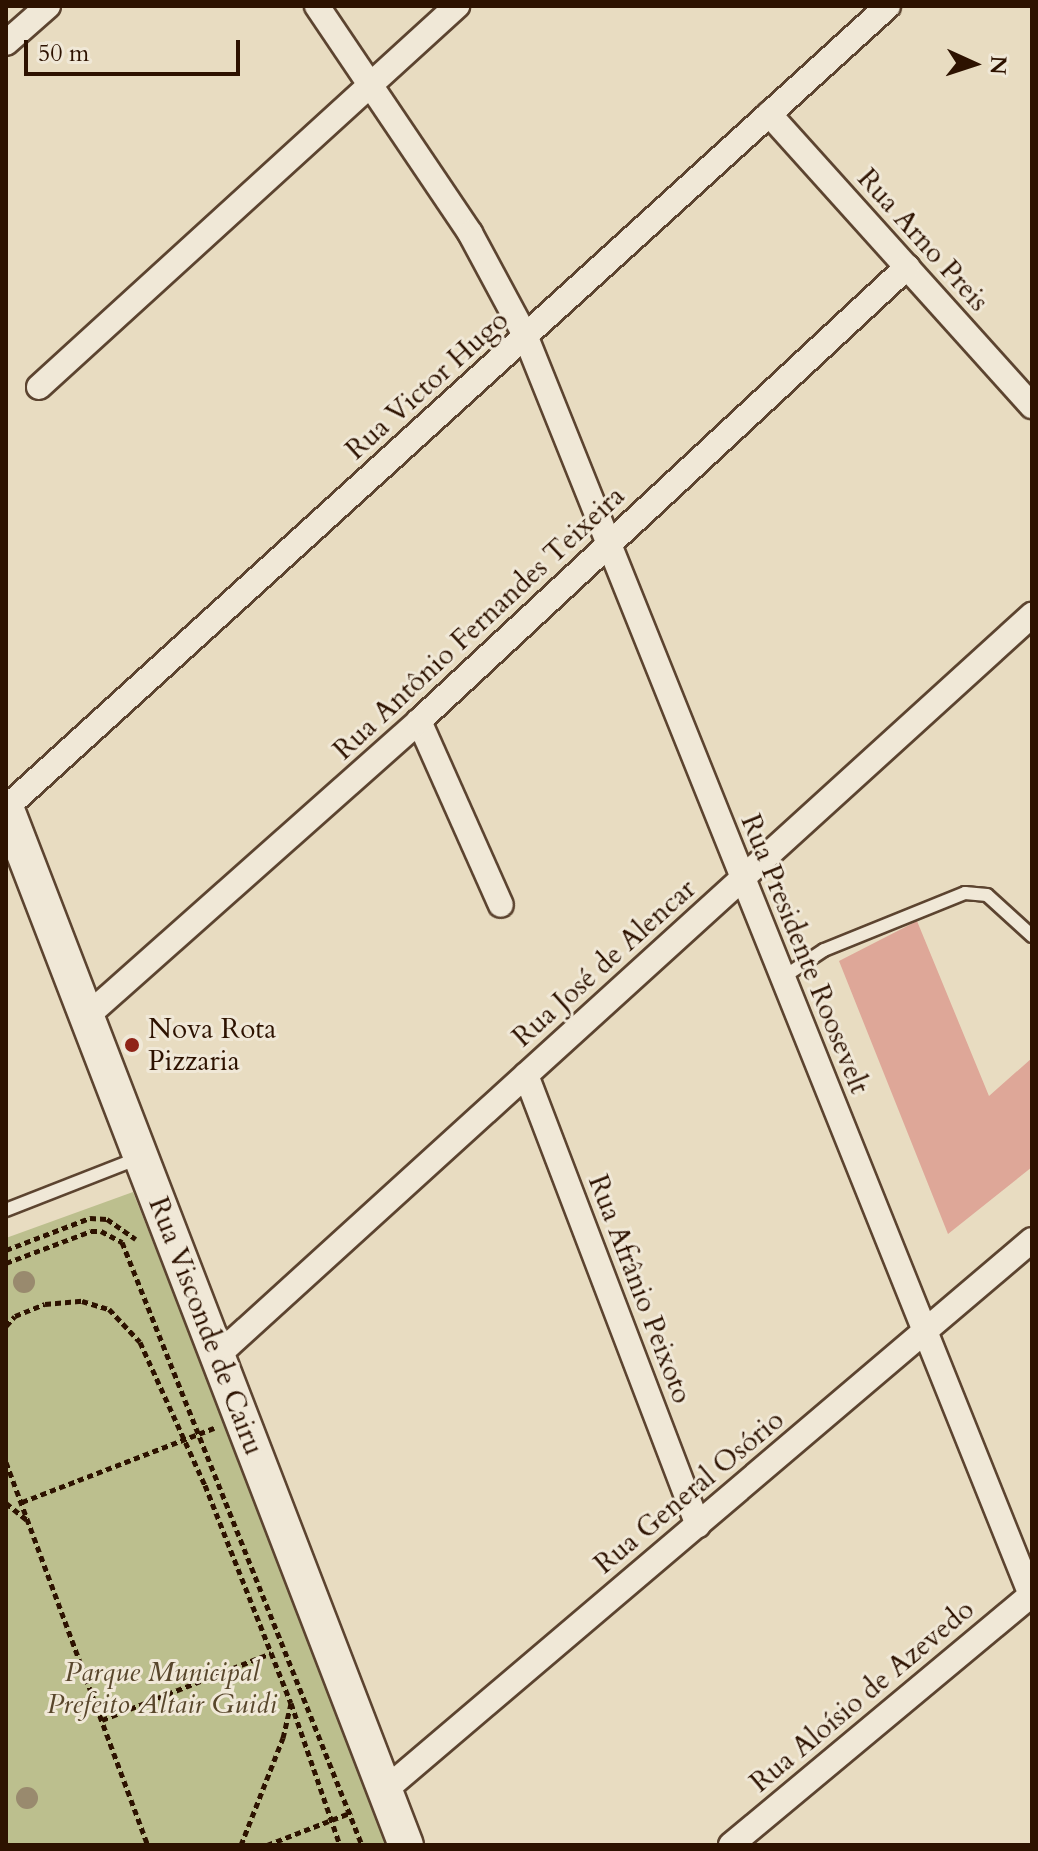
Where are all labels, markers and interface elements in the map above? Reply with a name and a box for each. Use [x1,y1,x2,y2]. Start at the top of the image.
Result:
scale bar [28,24,244,74]
north arrow [934,24,1014,104]
text: 50 m [38,37,89,70]
text: N [982,55,1013,76]
street label: Rua Arno Preis [850,162,996,318]
street label: Rua Victor Hugo [339,303,515,467]
street label: Rua Antônio Fernandes Teixeira [326,479,632,767]
street label: Rua Presidente Roosevelt [734,809,876,1099]
street label: Rua José de Alencar [506,872,702,1054]
place label: Nova Rota Pizzaria [148,1012,276,1078]
marker: Nova Rota Pizzaria [123,1036,141,1054]
street label: Rua Afrânio Peixoto [581,1170,699,1408]
street label: Rua Visconde de Cairu [141,1192,271,1460]
street label: Rua General Osório [588,1403,790,1581]
street label: Rua Aloísio de Azevedo [743,1593,981,1799]
park label: Parque Municipal Prefeito Altair Guidi [47,1655,277,1721]

